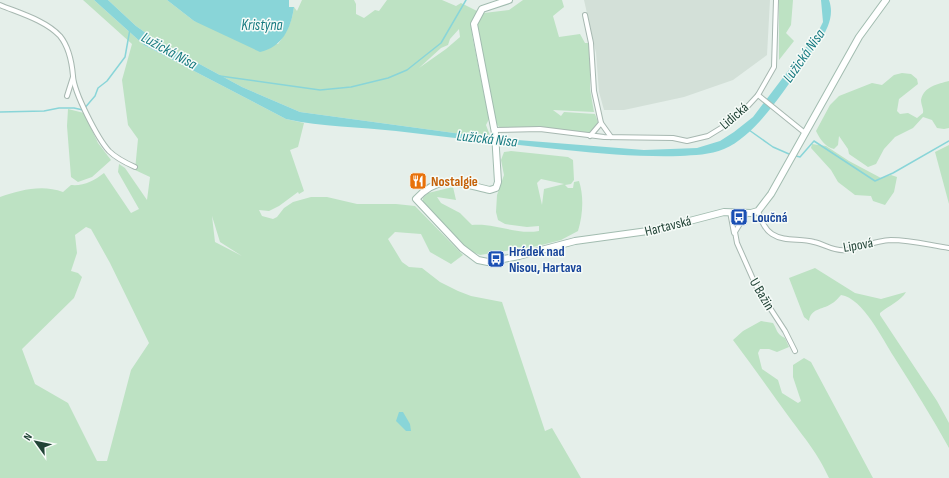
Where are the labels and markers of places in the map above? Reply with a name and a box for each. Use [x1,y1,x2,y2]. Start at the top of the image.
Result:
restaurant icon: Nostalgie [408,171,428,191]
place label: Nostalgie [431,173,478,190]
bus stop icon: Loučná [729,207,749,227]
place label: Loučná [752,209,788,226]
place label: Hrádek nad Nisou, Hartava [509,243,582,276]
bus stop icon: Hrádek nad Nisou, Hartava [486,249,506,269]

